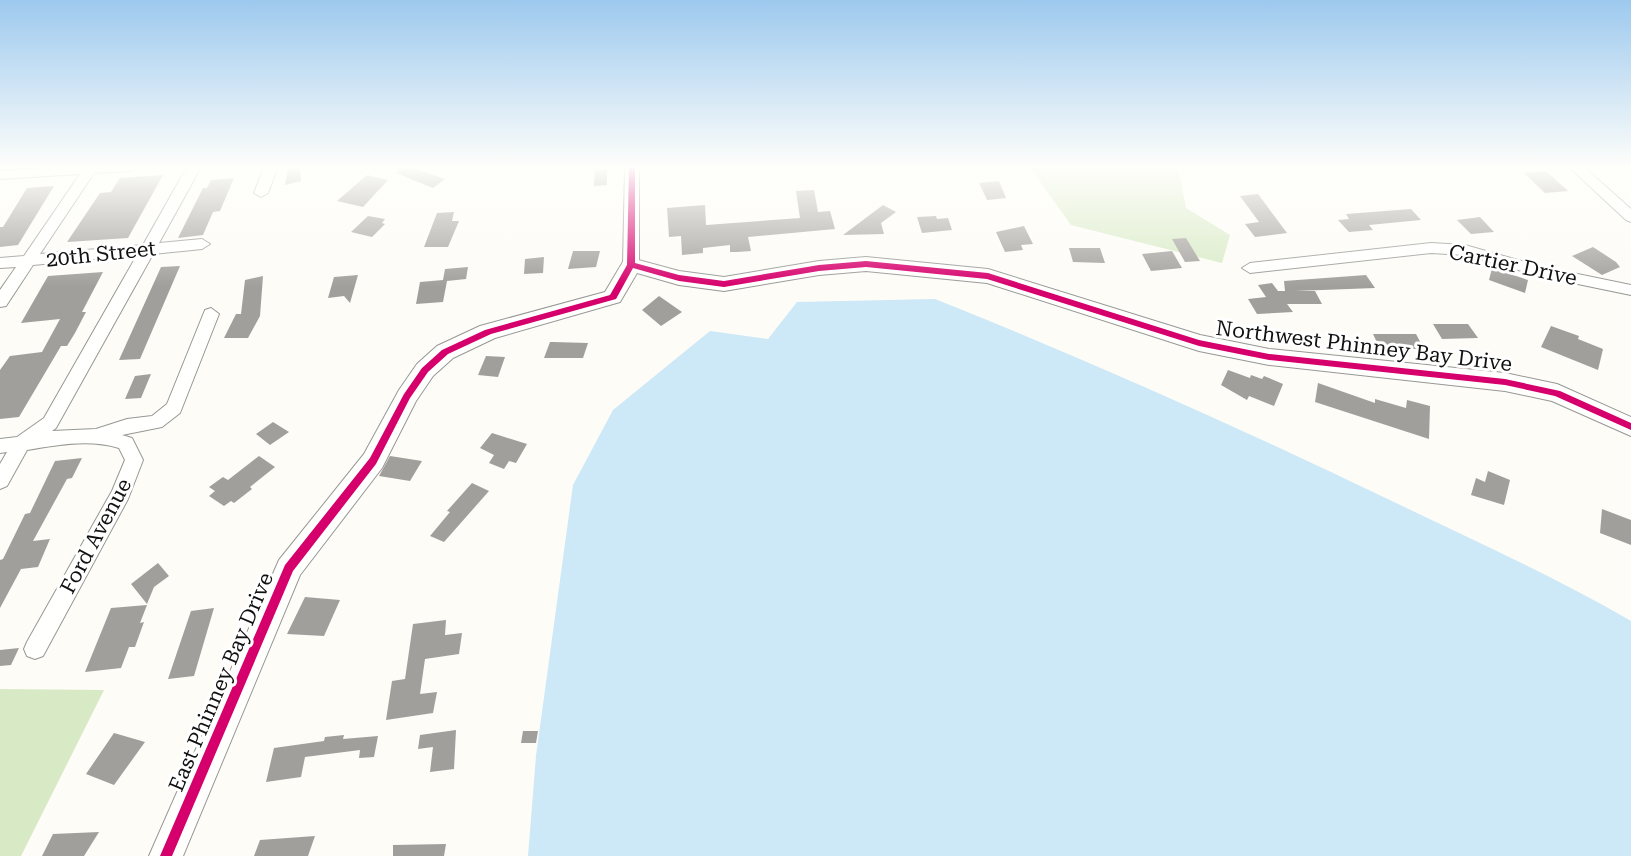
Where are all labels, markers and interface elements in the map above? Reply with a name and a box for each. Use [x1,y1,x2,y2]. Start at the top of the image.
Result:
street label: 20th Street [45,236,157,272]
street label: Cartier Drive [1447,240,1579,290]
street label: Northwest Phinney Bay Drive [1214,316,1514,376]
street label: Ford Avenue [56,474,136,598]
street label: East Phinney Bay Drive [164,569,278,795]

